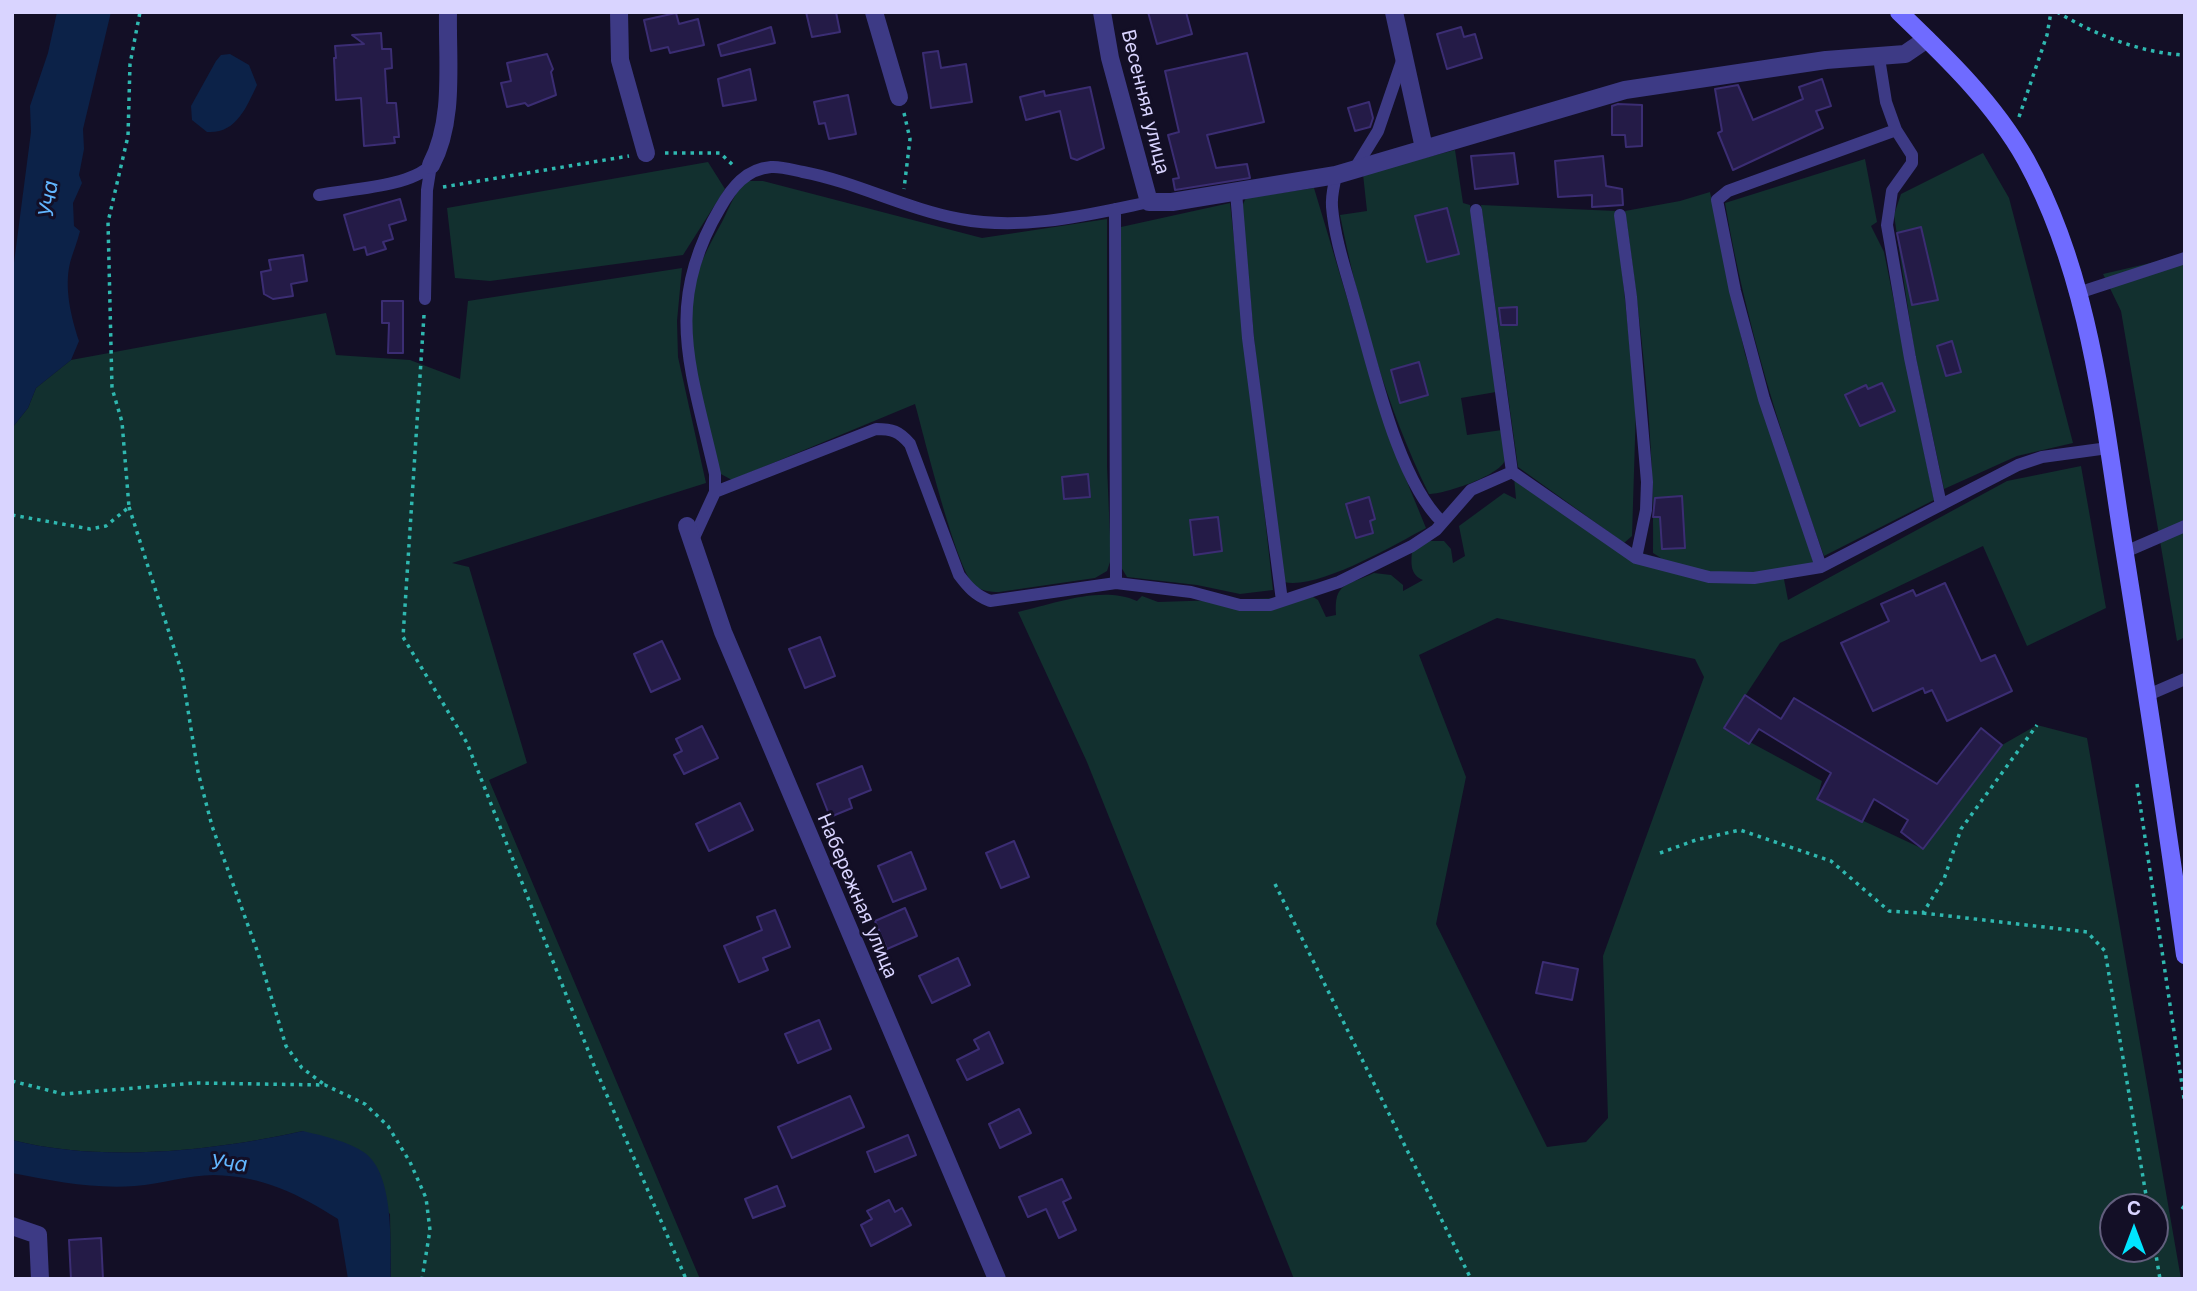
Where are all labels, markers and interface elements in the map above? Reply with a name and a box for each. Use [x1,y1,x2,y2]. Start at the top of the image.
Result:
street label: Весенняя улица [1116,27,1174,177]
water label: Уча [34,179,64,219]
street label: Набережная улица [812,810,902,982]
water label: Уча [210,1150,248,1178]
north arrow [2099,1193,2169,1263]
text: С [2127,1197,2141,1220]

